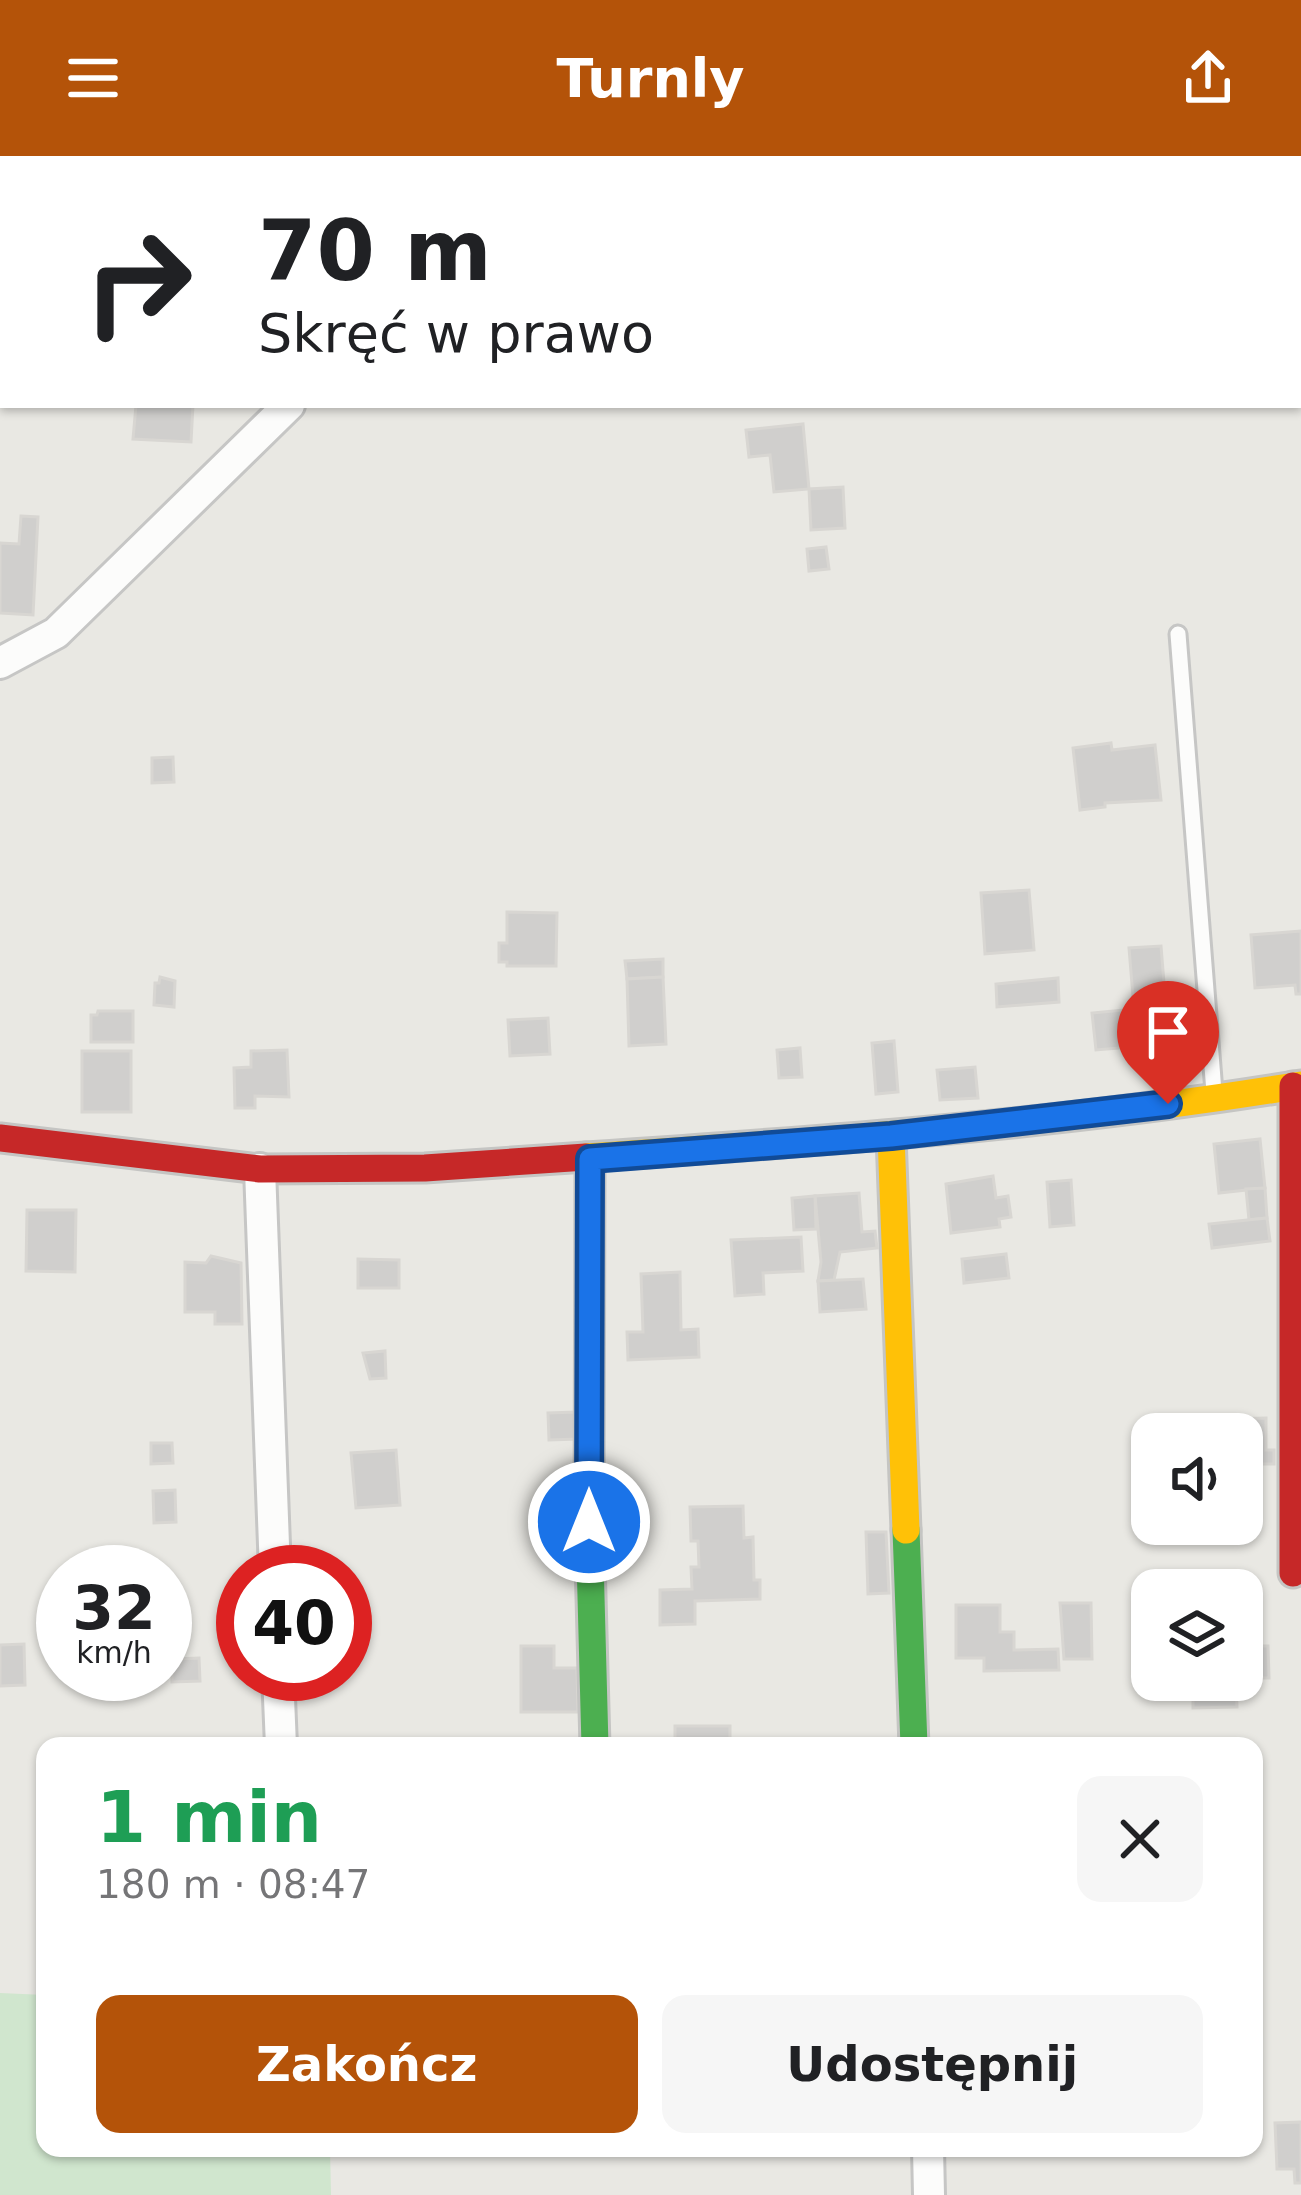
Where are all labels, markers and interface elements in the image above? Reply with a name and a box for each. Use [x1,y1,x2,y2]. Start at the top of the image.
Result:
icon: menu [60,45,126,111]
icon: share [1175,45,1241,111]
text: Turnly [556,47,745,110]
text: 70 m [258,202,492,300]
icon: right [60,204,216,360]
text: Skręć w prawo [258,302,654,365]
pin [1117,981,1219,1104]
icon: arrive [1135,999,1201,1065]
map controls [1131,1413,1263,1701]
button: sound [1131,1413,1263,1545]
position arrow [526,1459,652,1585]
speed limit sign: 40 [216,1545,372,1701]
button: layers [1131,1569,1263,1701]
text: 32 [72,1573,156,1643]
text: km/h [76,1635,152,1670]
text: 1 min [96,1775,322,1859]
button: close [1077,1776,1203,1902]
text: 180 m · 08:47 [96,1862,370,1907]
button: Zakończ [96,1995,638,2133]
button: Udostępnij [662,1995,1203,2133]

